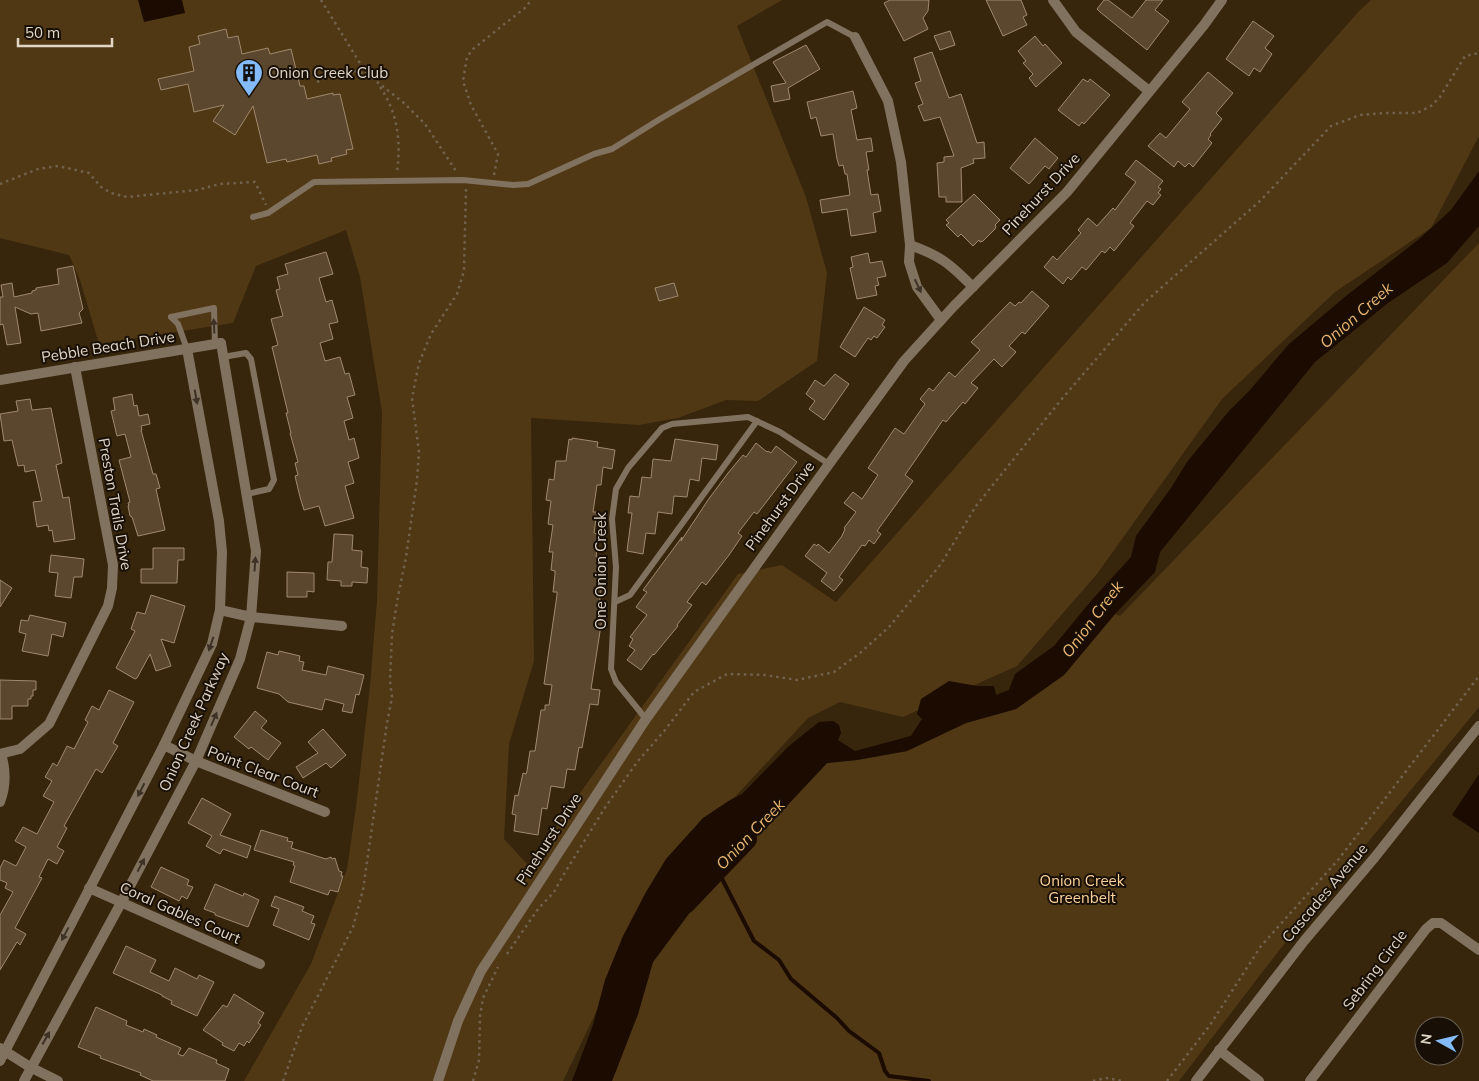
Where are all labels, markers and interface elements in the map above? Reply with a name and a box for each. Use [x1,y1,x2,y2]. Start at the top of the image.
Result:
scale bar [18,15,111,47]
text: 50 m [25,23,60,42]
building icon: Onion Creek Club [234,58,264,97]
place label: Onion Creek Club [268,63,388,82]
street label: Pinehurst Drive [998,148,1084,239]
water label: Onion Creek [1315,277,1397,352]
one-way arrow [914,278,922,293]
one-way arrow [210,318,218,334]
street label: Pebble Beach Drive [40,327,176,366]
one-way arrow [192,389,200,405]
street label: Preston Trails Drive [95,436,136,572]
street label: Pinehurst Drive [741,457,818,554]
street label: One Onion Creek [591,512,610,630]
one-way arrow [251,556,259,572]
water label: Onion Creek [1057,576,1128,661]
one-way arrow [207,636,215,651]
street label: Onion Creek Parkway [154,649,233,794]
one-way arrow [210,712,218,726]
street label: Point Clear Court [205,742,322,802]
one-way arrow [137,782,145,797]
street label: Pinehurst Drive [512,789,585,888]
water label: Onion Creek [711,794,789,874]
street label: Cascades Avenue [1278,839,1372,946]
one-way arrow [137,857,145,872]
park label: Onion Creek Greenbelt [1040,871,1125,907]
street label: Coral Gables Court [117,877,244,948]
street label: Sebring Circle [1338,926,1411,1014]
one-way arrow [61,927,70,940]
north arrow [1414,1016,1464,1066]
one-way arrow [42,1031,50,1045]
text: N [1416,1033,1436,1046]

